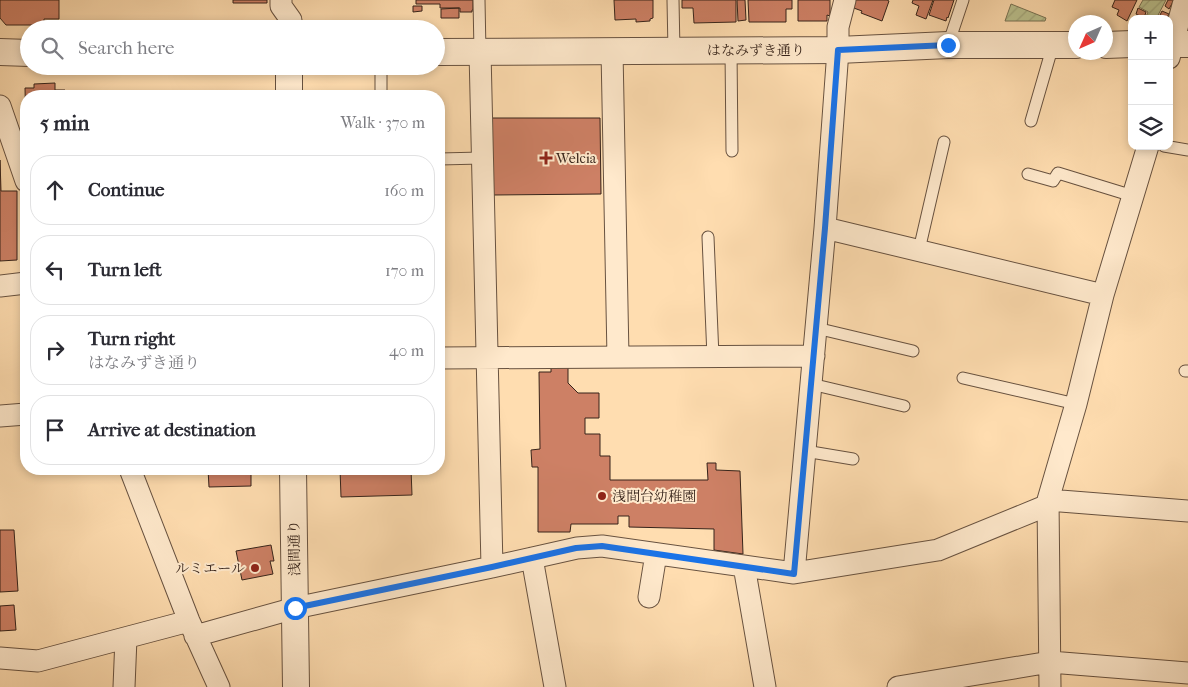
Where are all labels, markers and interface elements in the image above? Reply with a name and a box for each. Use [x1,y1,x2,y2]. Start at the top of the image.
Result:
north arrow [1068,15,1113,60]
map controls [1128,15,1173,150]
button: + [1128,15,1173,60]
search box [20,20,445,75]
icon: search [38,34,66,62]
route end [937,34,960,57]
text: Search here [78,37,174,59]
street label: はなみずき通り [707,42,805,59]
button: − [1128,60,1173,105]
button: layers [1128,105,1173,150]
text: 5 min [40,111,89,135]
text: Walk · 370 m [340,113,425,132]
place label: Welcia [555,150,597,167]
marker: Welcia [540,152,552,164]
icon: ahead [41,176,69,204]
text: Continue [88,179,164,201]
text: 160 m [384,181,424,200]
icon: left [41,256,69,284]
text: Turn left [88,259,162,281]
text: 170 m [385,261,424,280]
text: Turn right [88,328,175,350]
icon: right [41,336,69,364]
text: 40 m [389,341,424,360]
text: はなみずき通り [88,353,200,372]
icon: arrive [41,416,69,444]
text: Arrive at destination [88,419,256,441]
place label: 浅間台幼稚園 [612,488,696,505]
marker: 浅間台幼稚園 [596,490,608,502]
street label: 浅間通り [286,520,303,576]
place label: ルミエール [175,560,245,577]
marker: ルミエール [249,562,261,574]
route start [284,597,307,620]

